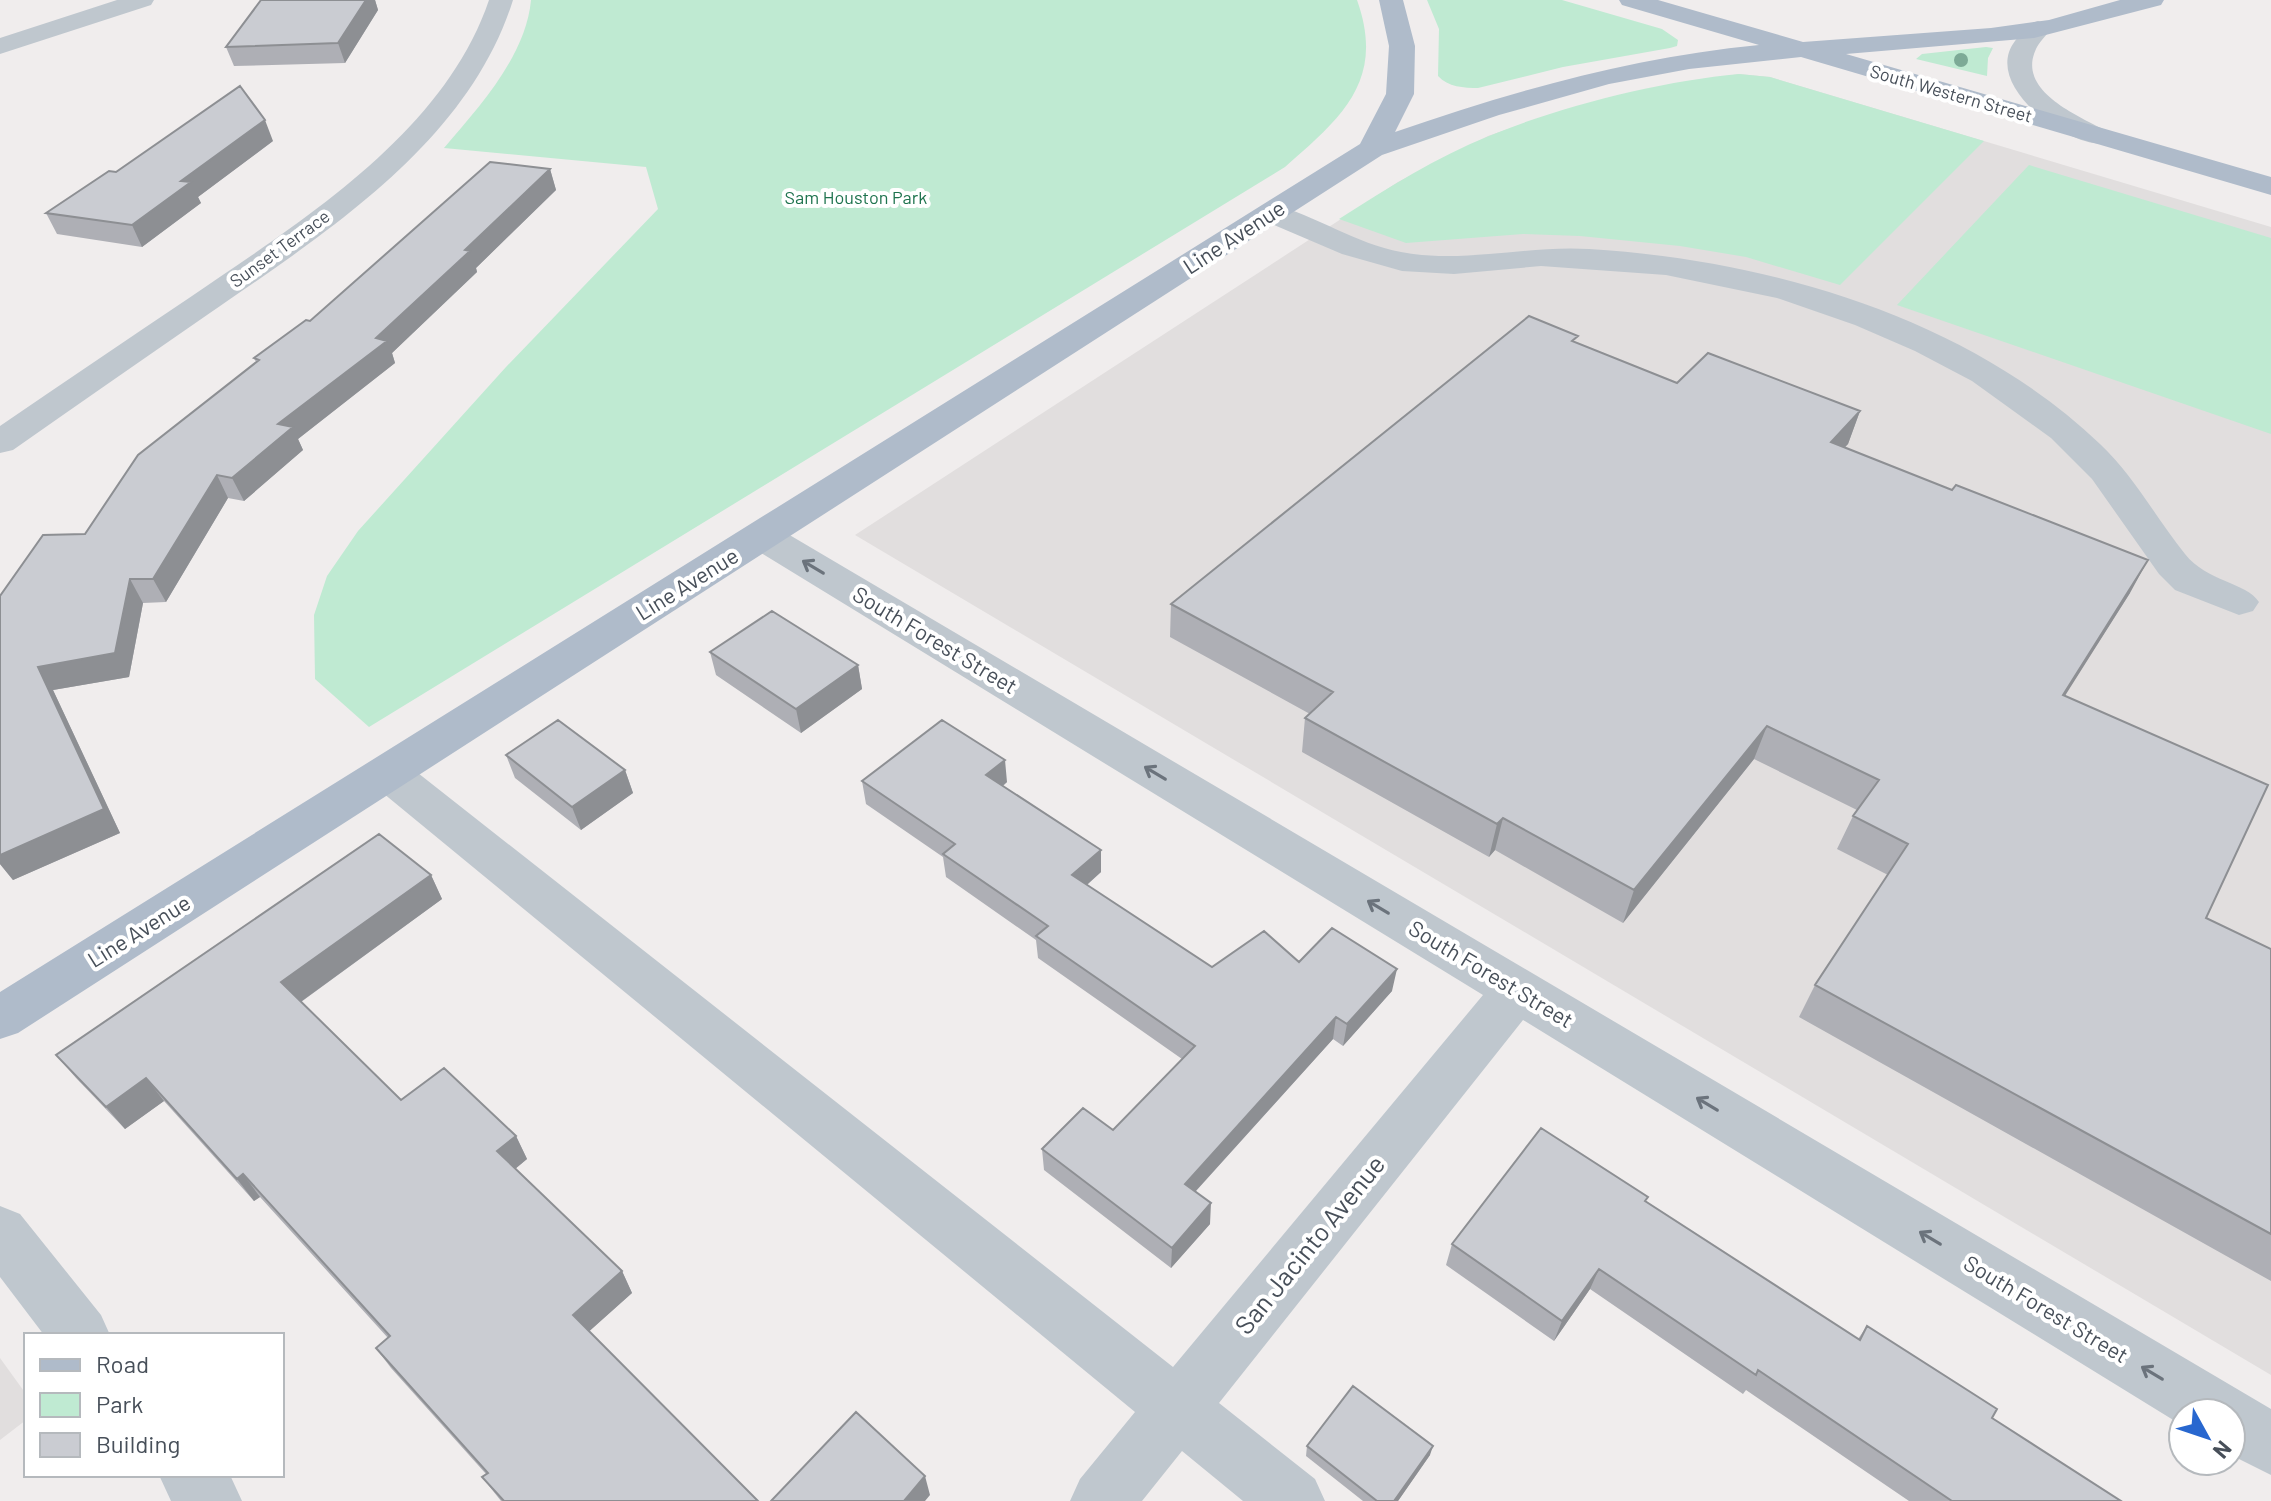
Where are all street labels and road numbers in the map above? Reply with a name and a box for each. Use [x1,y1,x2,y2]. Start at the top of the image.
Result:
street label: South Western Street [1868,59,2035,127]
street label: Line Avenue [1178,194,1289,279]
street label: Sunset Terrace [225,205,334,292]
street label: Line Avenue [630,541,742,625]
street label: South Forest Street [849,580,1022,698]
street label: Line Avenue [82,888,194,972]
street label: South Forest Street [1405,914,1578,1032]
street label: San Jacinto Avenue [1227,1148,1390,1340]
street label: South Forest Street [1960,1249,2133,1367]

